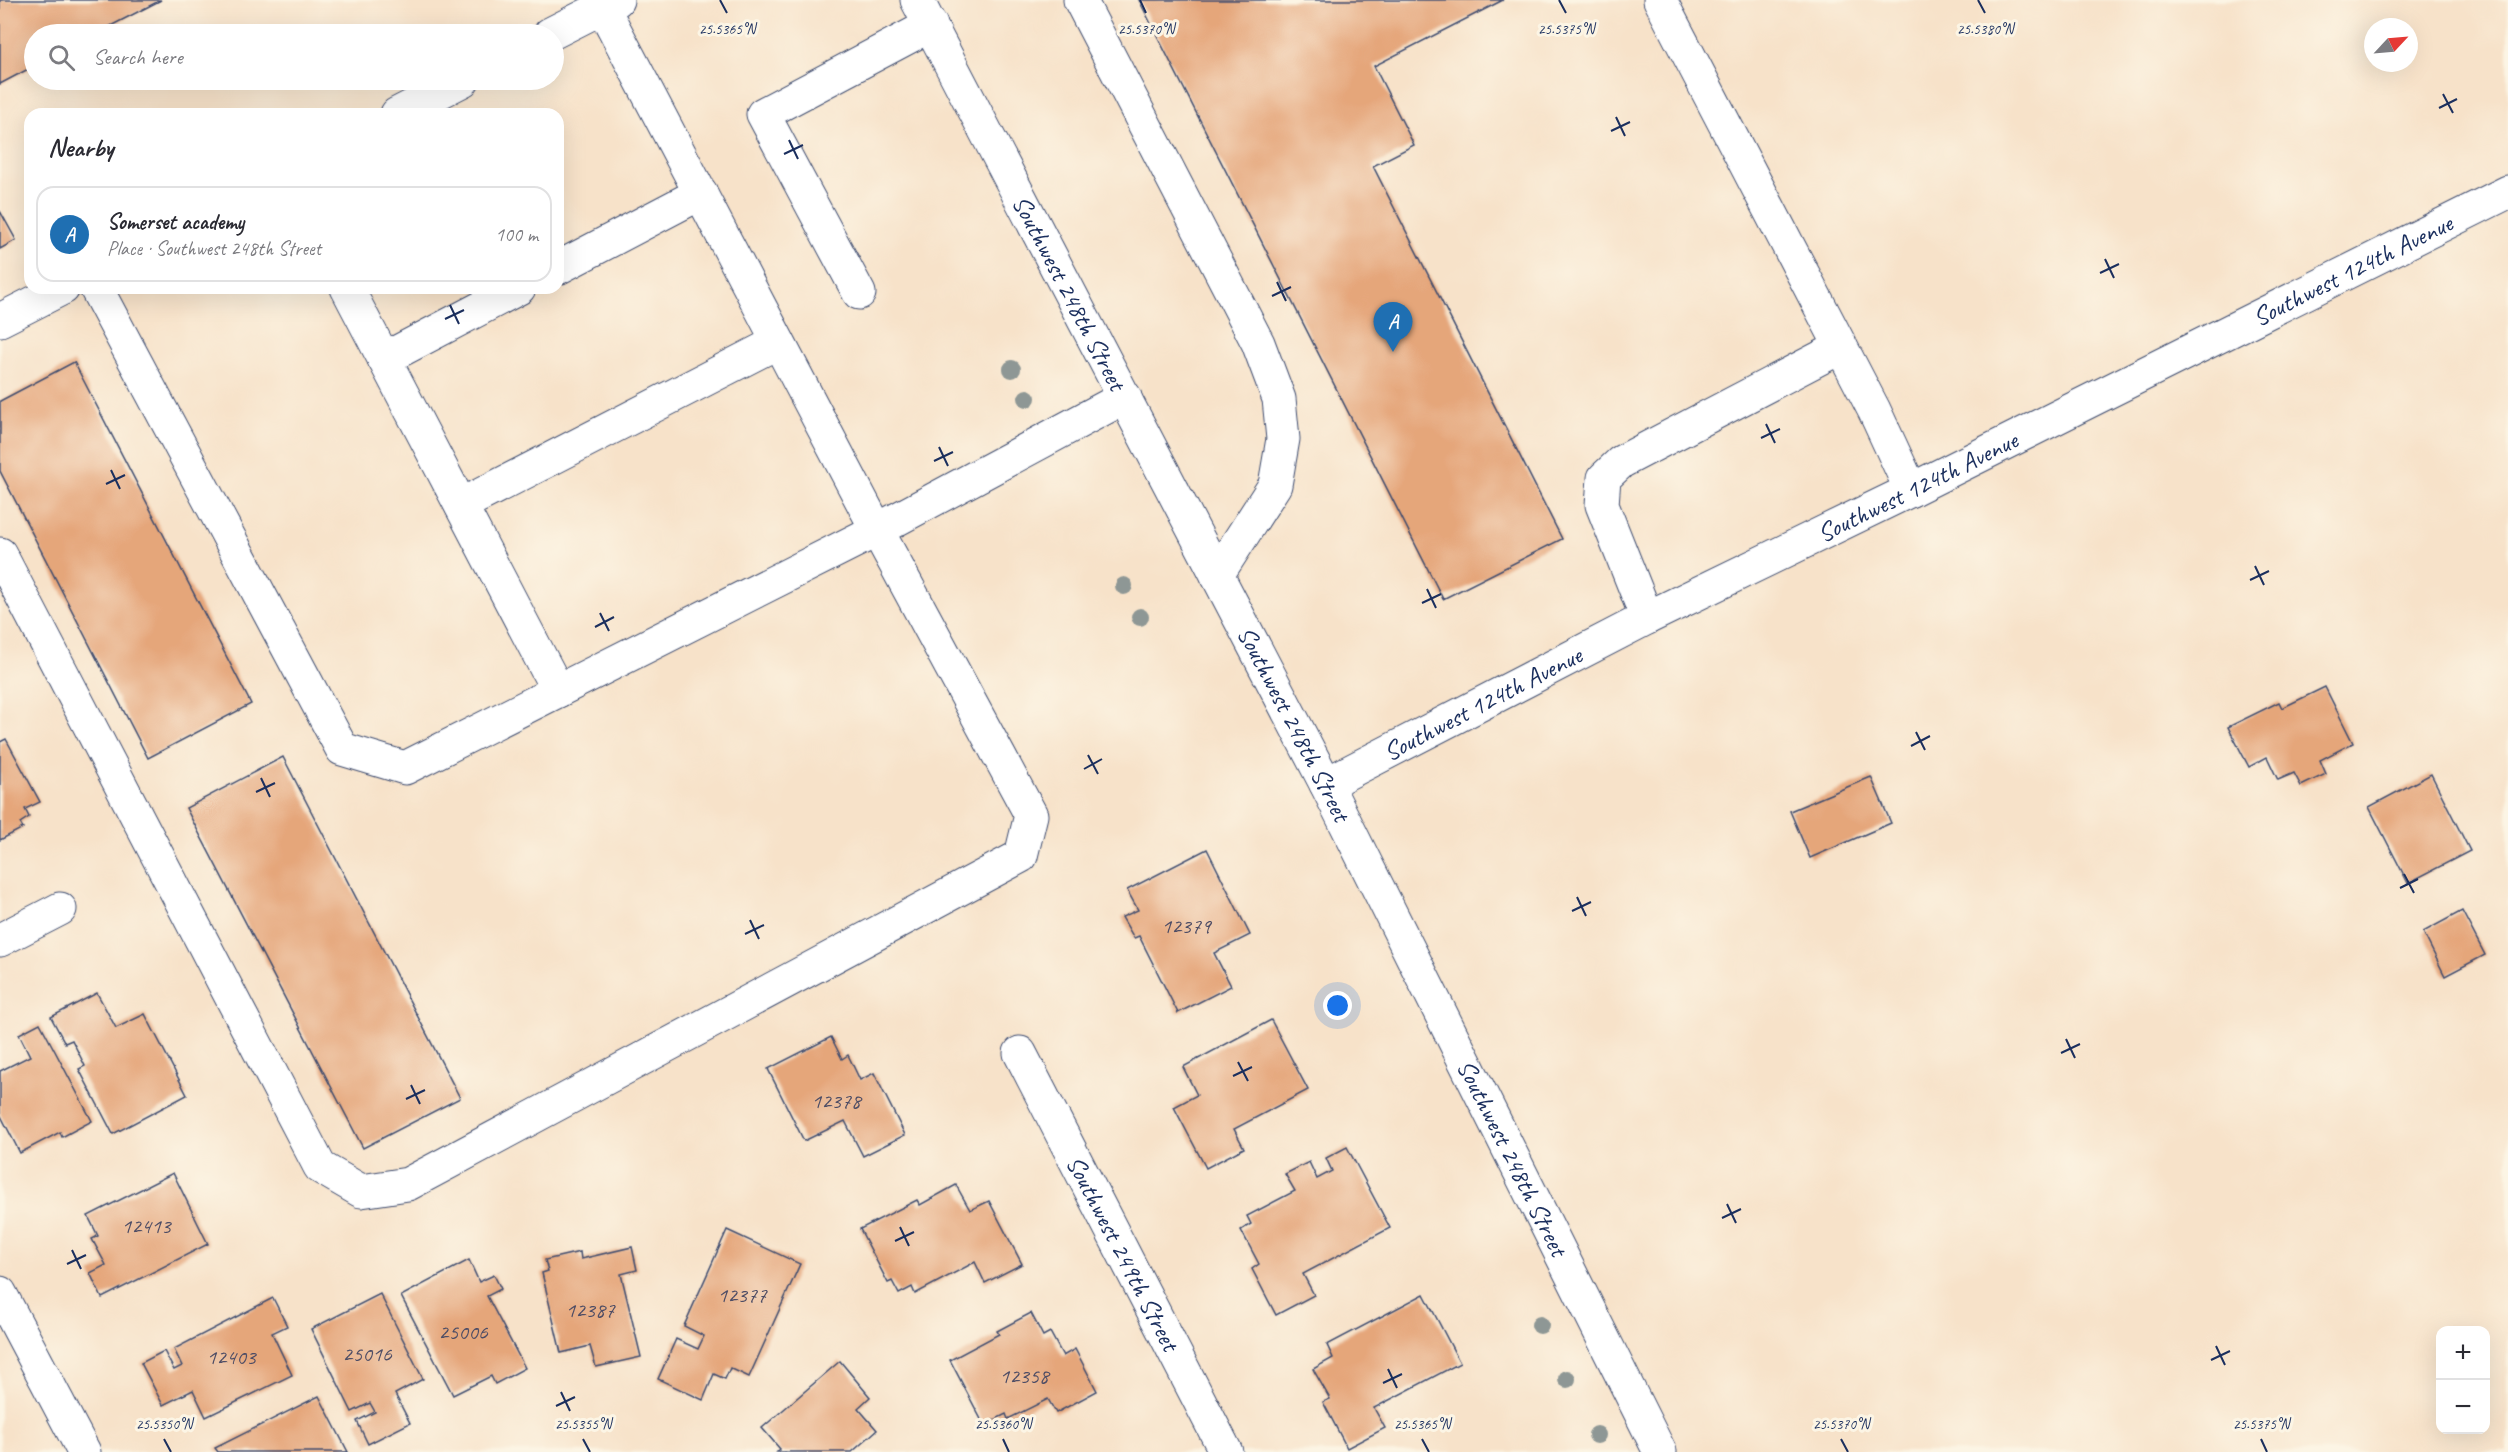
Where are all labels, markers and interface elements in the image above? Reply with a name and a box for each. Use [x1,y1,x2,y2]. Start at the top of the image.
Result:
north arrow [2364,18,2418,72]
text: 25.5365°N [699,20,758,39]
text: 25.5370°N [1118,20,1177,39]
text: 25.5375°N [1538,20,1597,39]
text: 25.5380°N [1957,20,2016,39]
search box [24,24,564,90]
icon: search [45,41,78,74]
text: Search here [93,43,183,71]
text: Nearby [48,131,113,164]
street label: Southwest 248th Street [1005,190,1135,398]
street label: Southwest 124th Avenue [2247,205,2459,333]
text: Somerset academy [107,208,244,236]
text: A [64,222,75,247]
text: 100 m [495,222,538,247]
text: Place · Southwest 248th Street [107,236,321,261]
pin: A [1374,302,1412,352]
street label: Southwest 124th Avenue [1812,422,2024,549]
street label: Southwest 248th Street [1230,620,1359,829]
street label: Southwest 124th Avenue [1377,637,1589,768]
house number: 12379 [1161,912,1213,940]
your location [1323,991,1352,1020]
street label: Southwest 248th Street [1450,1054,1577,1263]
house number: 12378 [811,1087,863,1115]
street label: Southwest 249th Street [1059,1150,1188,1358]
house number: 12413 [121,1212,173,1240]
house number: 12377 [717,1281,768,1309]
house number: 12387 [565,1296,616,1324]
house number: 25006 [438,1318,489,1346]
map controls [2436,1326,2490,1434]
button: + [2436,1326,2490,1380]
house number: 25016 [342,1340,393,1368]
house number: 12403 [206,1343,258,1371]
house number: 12358 [999,1362,1051,1390]
button: − [2436,1380,2490,1434]
text: 25.5350°N [136,1415,195,1434]
text: 25.5355°N [555,1415,614,1434]
text: 25.5360°N [975,1415,1034,1434]
text: 25.5365°N [1394,1415,1453,1434]
text: 25.5370°N [1813,1415,1872,1434]
text: 25.5375°N [2233,1415,2292,1434]

